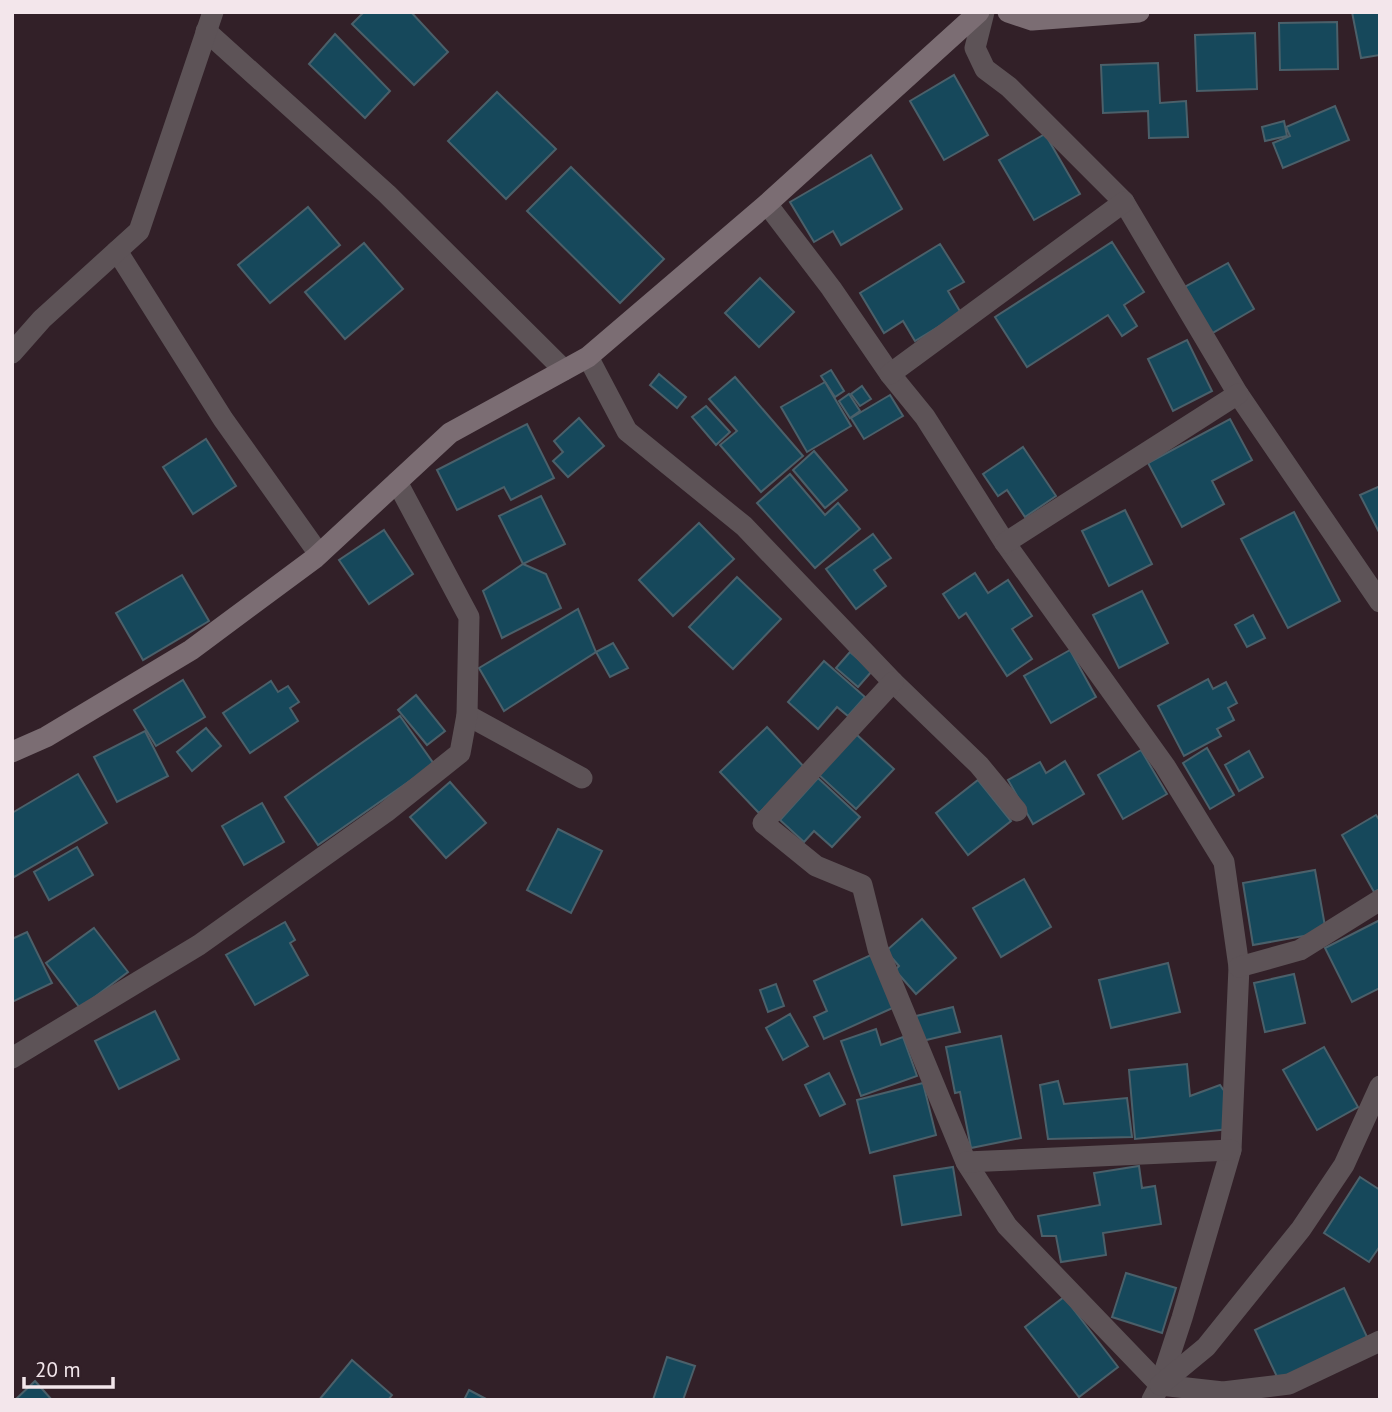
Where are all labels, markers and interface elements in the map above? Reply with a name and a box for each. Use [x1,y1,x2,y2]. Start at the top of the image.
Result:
scale bar [24,1346,114,1390]
text: 20 m [35,1356,81,1383]

